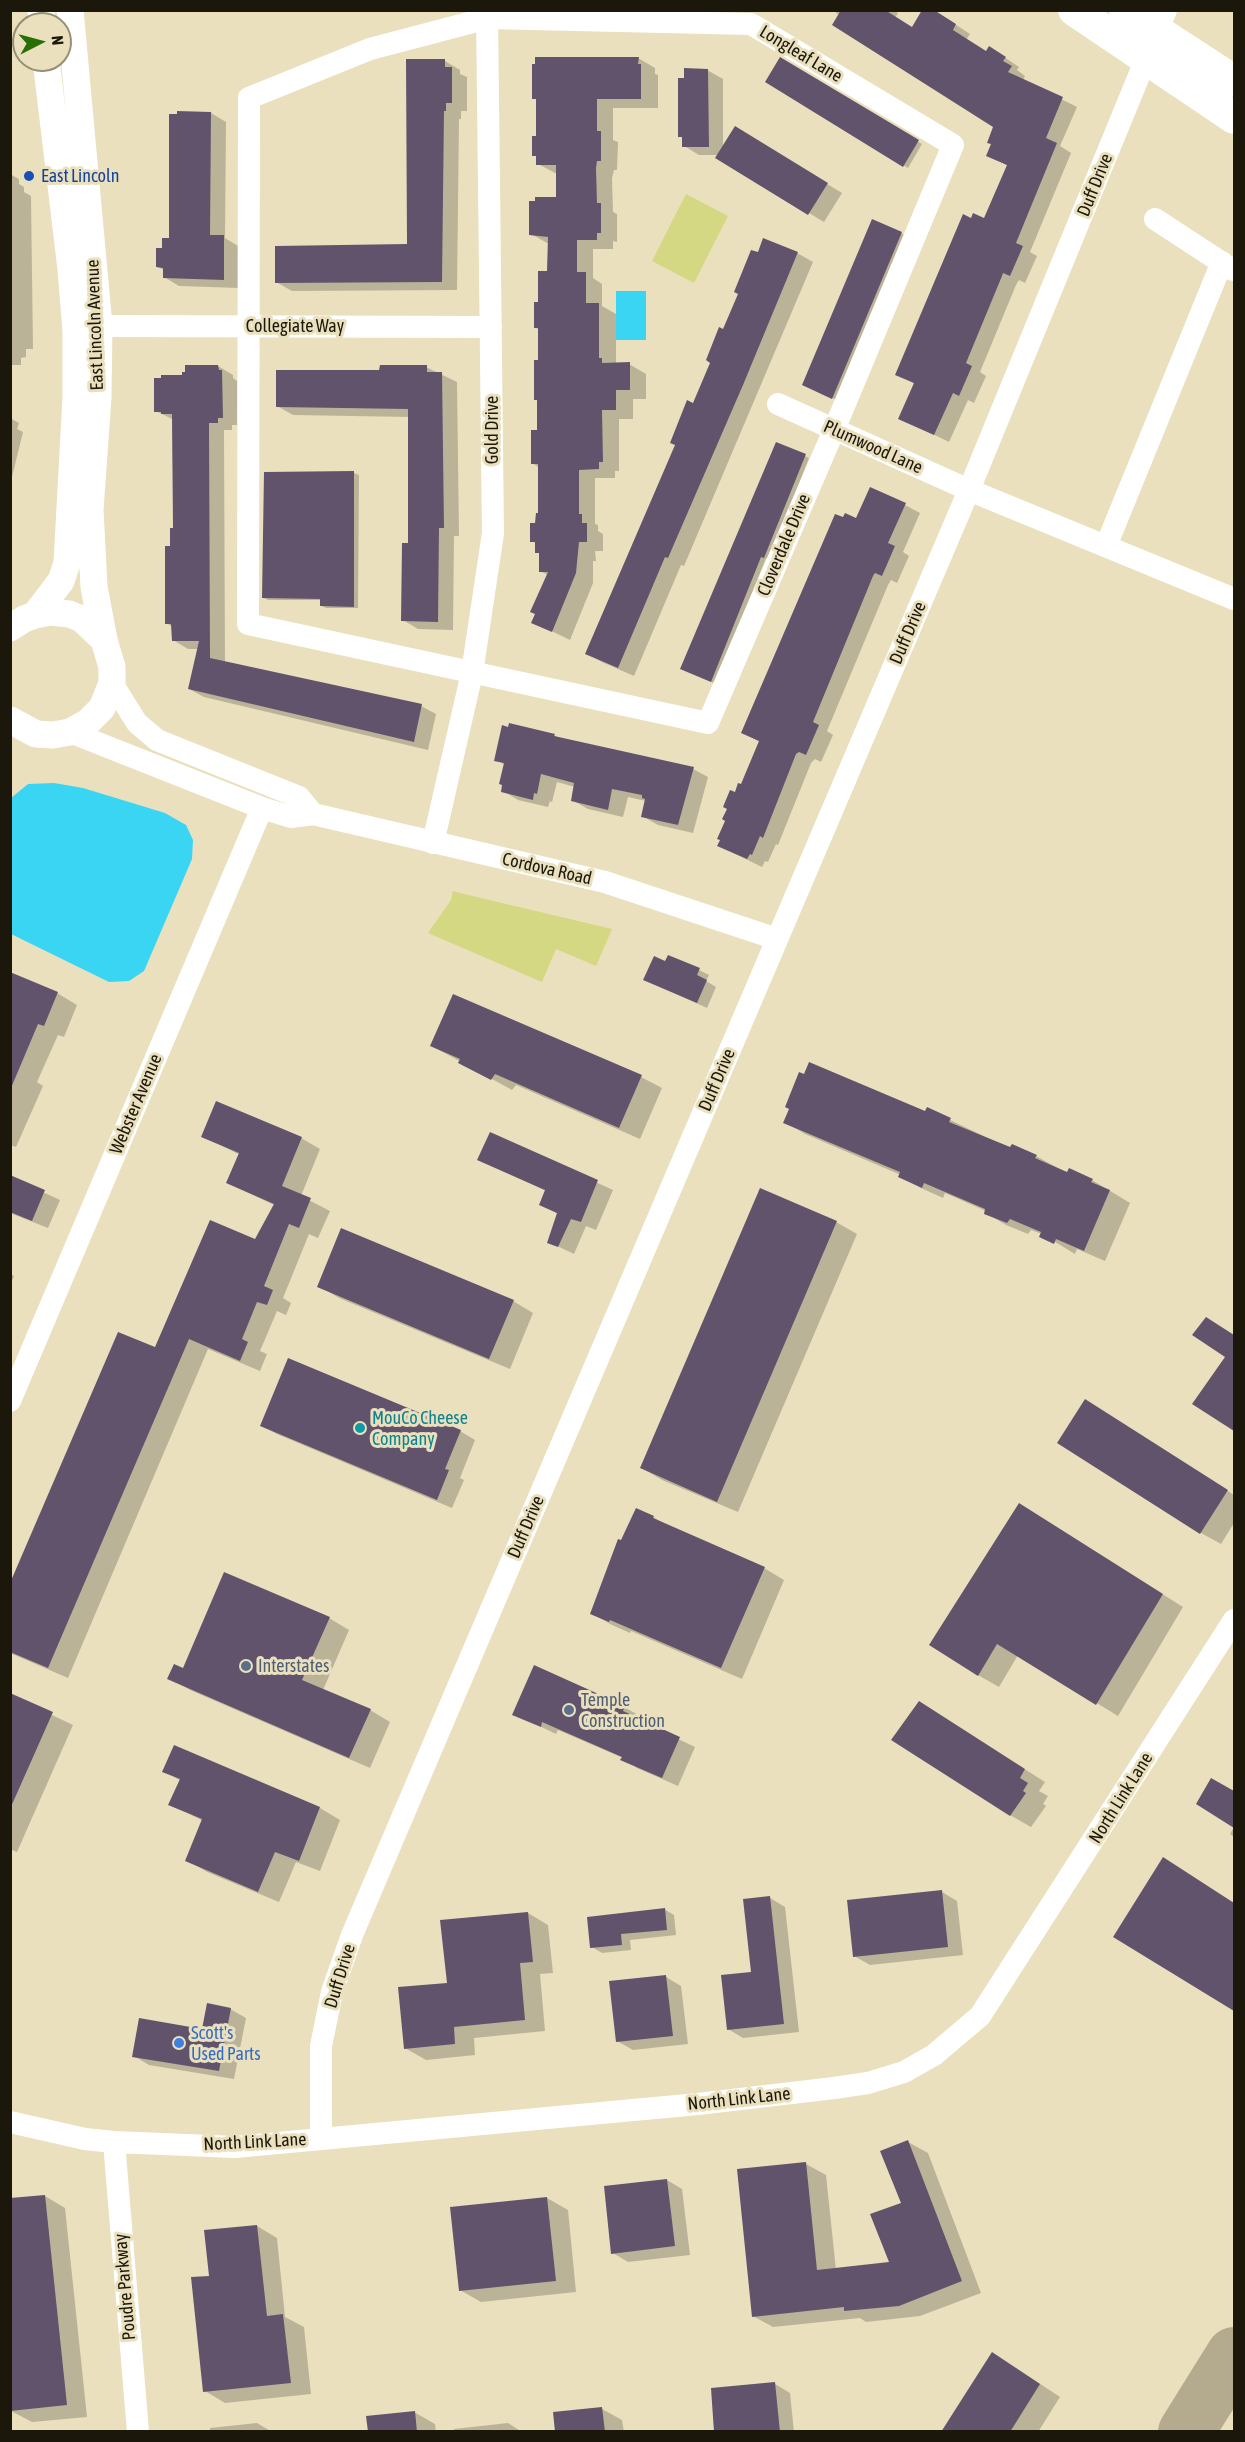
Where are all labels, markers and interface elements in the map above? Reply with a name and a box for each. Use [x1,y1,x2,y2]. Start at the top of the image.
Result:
north arrow [12,12,72,72]
street label: Longleaf Lane [756,21,846,87]
text: N [48,35,67,46]
street label: Duff Drive [1073,150,1117,220]
place label: East Lincoln [41,165,119,187]
marker: East Lincoln [22,169,36,183]
street label: East Lincoln Avenue [82,259,108,391]
street label: Collegiate Way [246,315,344,337]
street label: Gold Drive [481,396,503,464]
street label: Plumwood Lane [820,416,926,478]
street label: Cloverdale Drive [753,491,815,599]
street label: Duff Drive [885,598,931,668]
street label: Cordova Road [500,848,594,890]
street label: Duff Drive [694,1045,740,1115]
street label: Webster Avenue [105,1051,167,1157]
place label: MouCo Cheese Company [372,1407,468,1450]
marker: MouCo Cheese Company [353,1421,367,1435]
street label: Duff Drive [503,1492,549,1562]
place label: Interstates [258,1655,329,1677]
marker: Interstates [239,1659,253,1673]
place label: Temple Construction [581,1689,665,1732]
marker: Temple Construction [562,1703,576,1717]
street label: North Link Lane [1085,1749,1157,1847]
street label: Duff Drive [320,1941,360,2011]
place label: Scott's Used Parts [191,2022,261,2064]
marker: Scott's Used Parts [172,2036,186,2050]
street label: North Link Lane [687,2083,791,2115]
street label: North Link Lane [203,2129,307,2155]
street label: Poudre Parkway [110,2233,140,2341]

